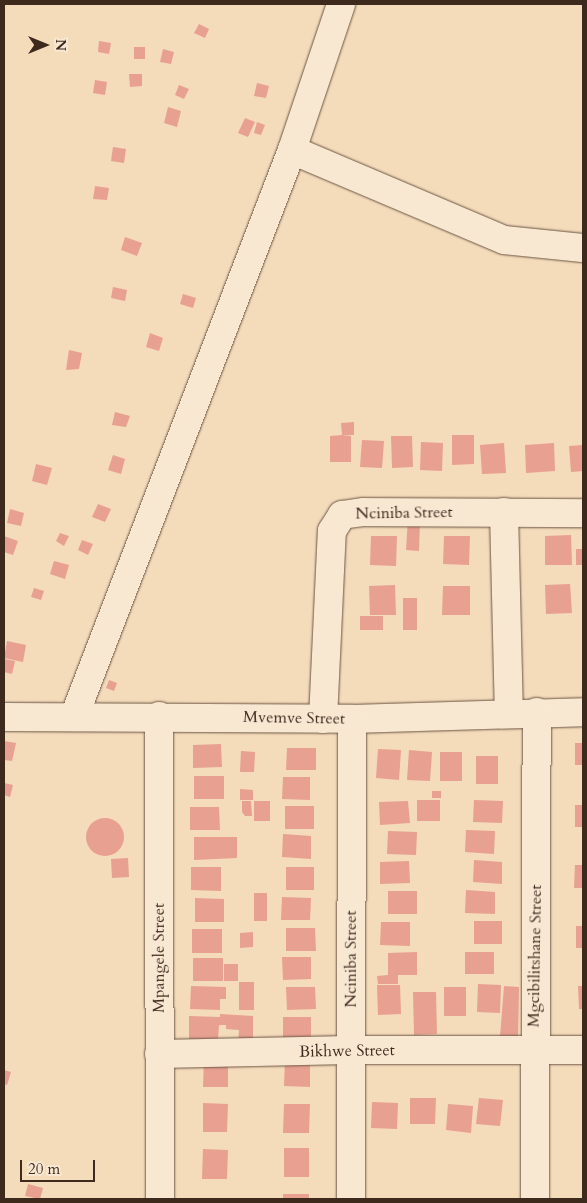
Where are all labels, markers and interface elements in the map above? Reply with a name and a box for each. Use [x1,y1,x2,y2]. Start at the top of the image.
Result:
north arrow [20,20,70,70]
text: N [51,39,70,51]
street label: Nciniba Street [355,503,453,523]
street label: Mvemve Street [243,708,345,728]
street label: Mgcibilitshane Street [524,884,546,1028]
street label: Mpangele Street [149,903,169,1013]
street label: Nciniba Street [341,910,361,1008]
street label: Bikhwe Street [299,1041,395,1061]
scale bar [22,1150,98,1182]
text: 20 m [28,1159,60,1179]

